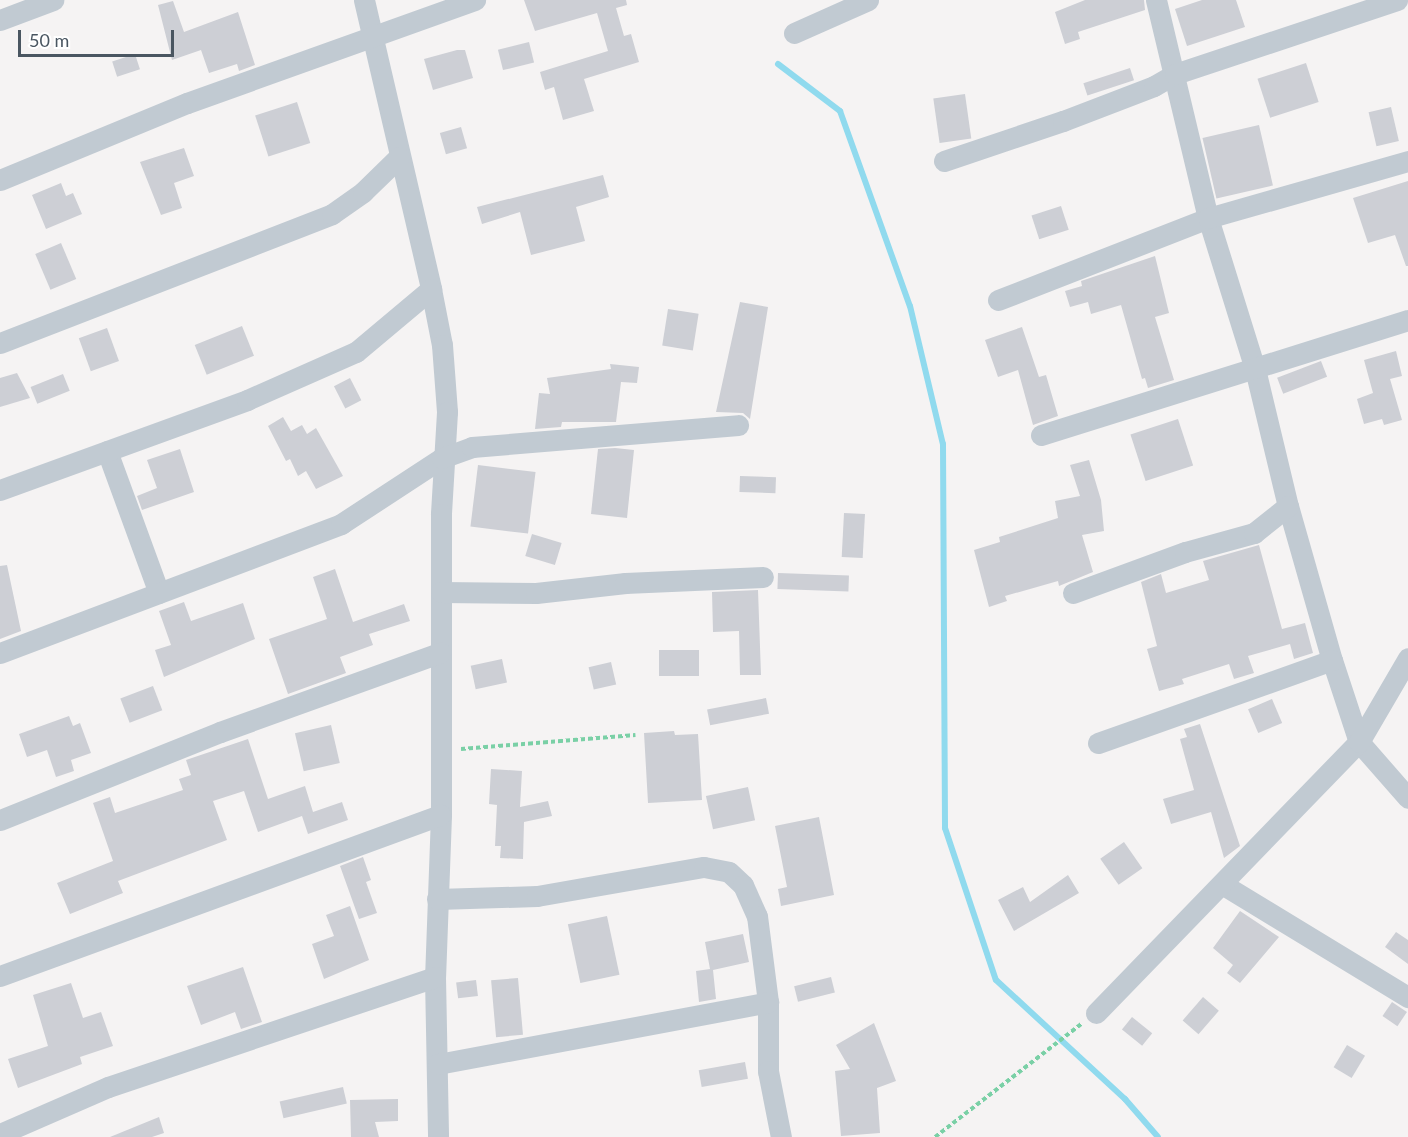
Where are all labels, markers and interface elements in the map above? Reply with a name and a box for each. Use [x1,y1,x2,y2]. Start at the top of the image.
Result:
scale bar [21,18,177,56]
text: 50 m [29,29,69,51]

